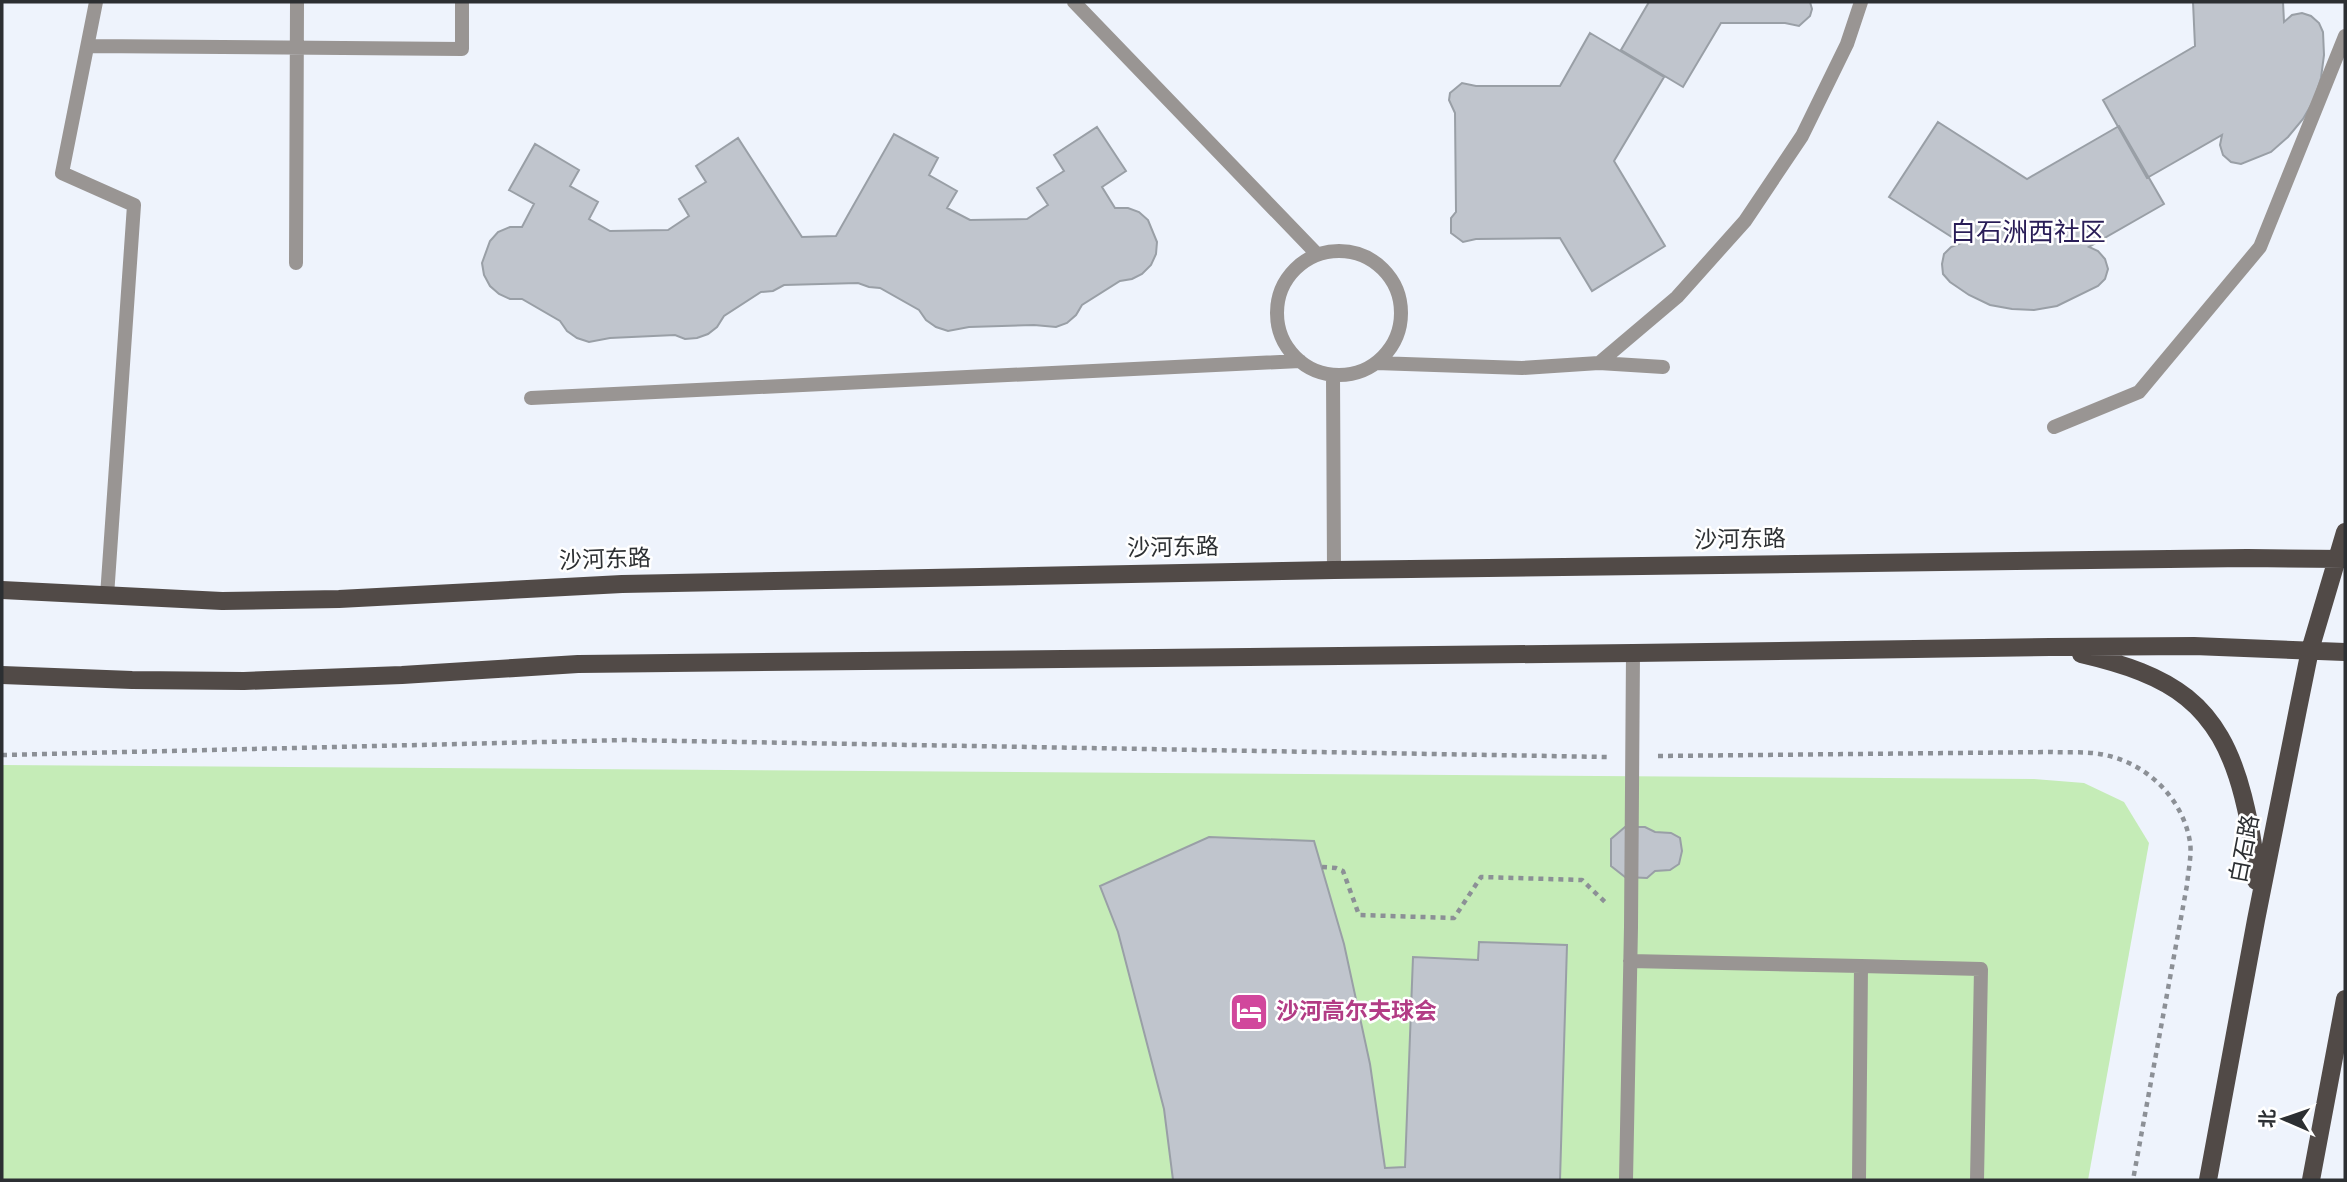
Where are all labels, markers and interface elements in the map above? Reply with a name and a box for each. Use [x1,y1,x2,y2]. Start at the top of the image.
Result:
district label: 白石洲西社区 [1950,217,2106,248]
street label: 沙河东路 [1694,525,1786,555]
street label: 沙河东路 [1127,533,1219,563]
street label: 沙河东路 [559,544,651,576]
street label: 白石路 [2225,812,2265,886]
hotel icon: 沙河高尔夫球会 [1228,991,1270,1033]
place label: 沙河高尔夫球会 [1276,998,1437,1026]
north arrow [2249,1084,2319,1154]
text: 北 [2257,1109,2279,1128]

